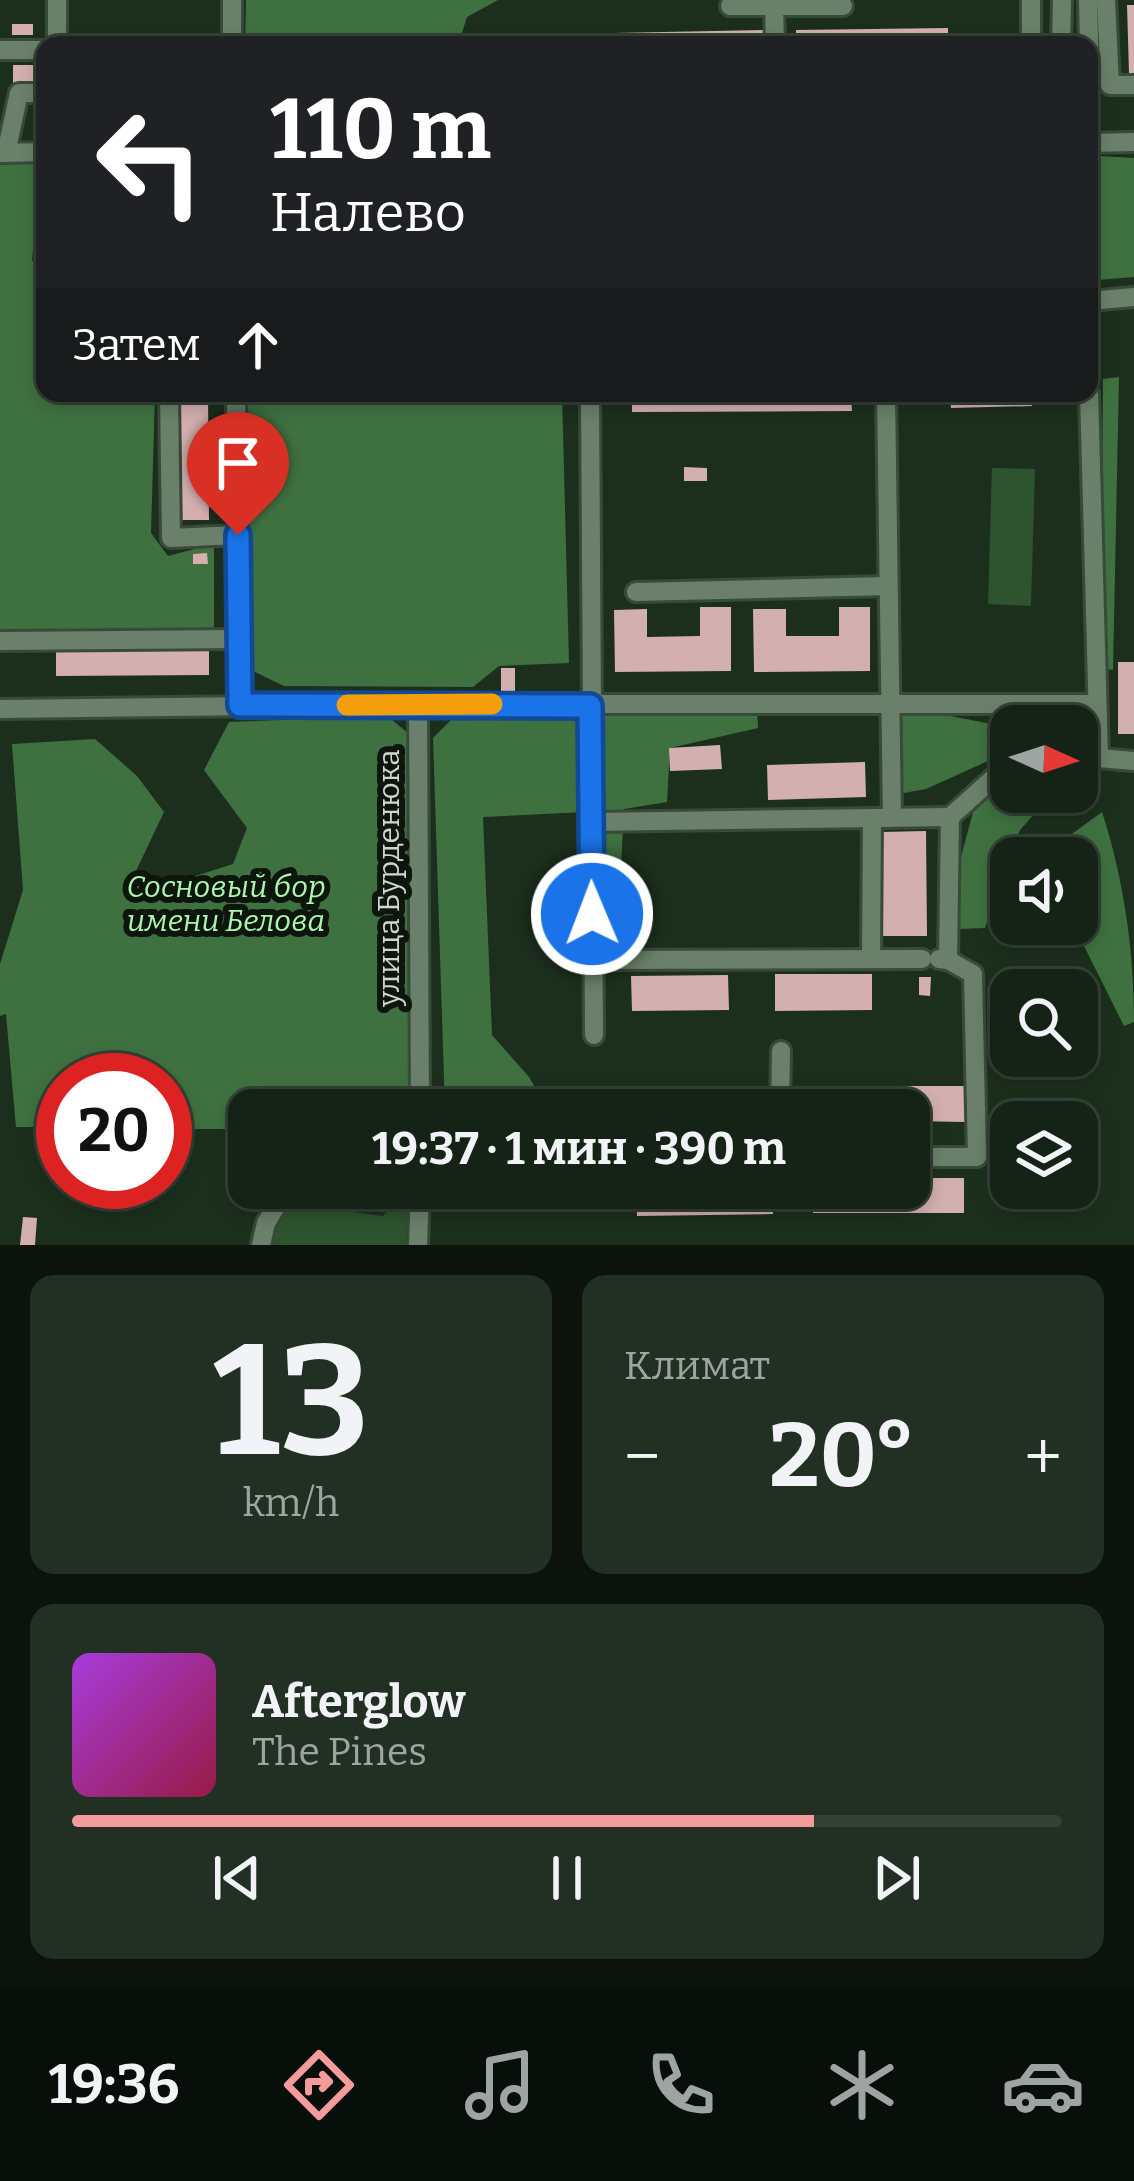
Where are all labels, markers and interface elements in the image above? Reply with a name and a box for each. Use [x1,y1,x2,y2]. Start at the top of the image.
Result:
text: 110 m [270,79,491,180]
icon: left [72,84,228,240]
text: Налево [270,181,466,245]
icon: ahead [225,312,291,378]
text: Затем [72,318,201,372]
pin [187,412,289,535]
icon: arrive [205,430,271,496]
north arrow [990,705,1098,813]
map controls [990,705,1098,1209]
street label: улица Бурденюка [371,749,407,1008]
button: sound [990,837,1098,945]
position arrow [529,851,655,977]
park label: Сосновый бор имени Белова [126,869,326,939]
button: search [990,969,1098,1077]
speed limit sign: 20 [36,1053,192,1209]
button: layers [990,1101,1098,1209]
text: 19:37 · 1 мин · 390 m [372,1122,786,1176]
text: 13 [212,1308,370,1495]
text: Климат [624,1343,770,1389]
text: 20° [769,1402,916,1510]
text: − [624,1417,660,1496]
text: + [1024,1417,1062,1496]
text: km/h [243,1480,339,1526]
text: Afterglow [252,1675,465,1729]
text: The Pines [252,1729,427,1775]
icon: previous [204,1845,270,1911]
icon: pause [534,1845,600,1911]
icon: next [864,1845,930,1911]
icon: directions [277,2043,361,2127]
icon: music [458,2043,542,2127]
icon: phone [639,2043,723,2127]
icon: climate [820,2043,904,2127]
icon: car [1001,2043,1085,2127]
text: 19:36 [49,2053,179,2117]

